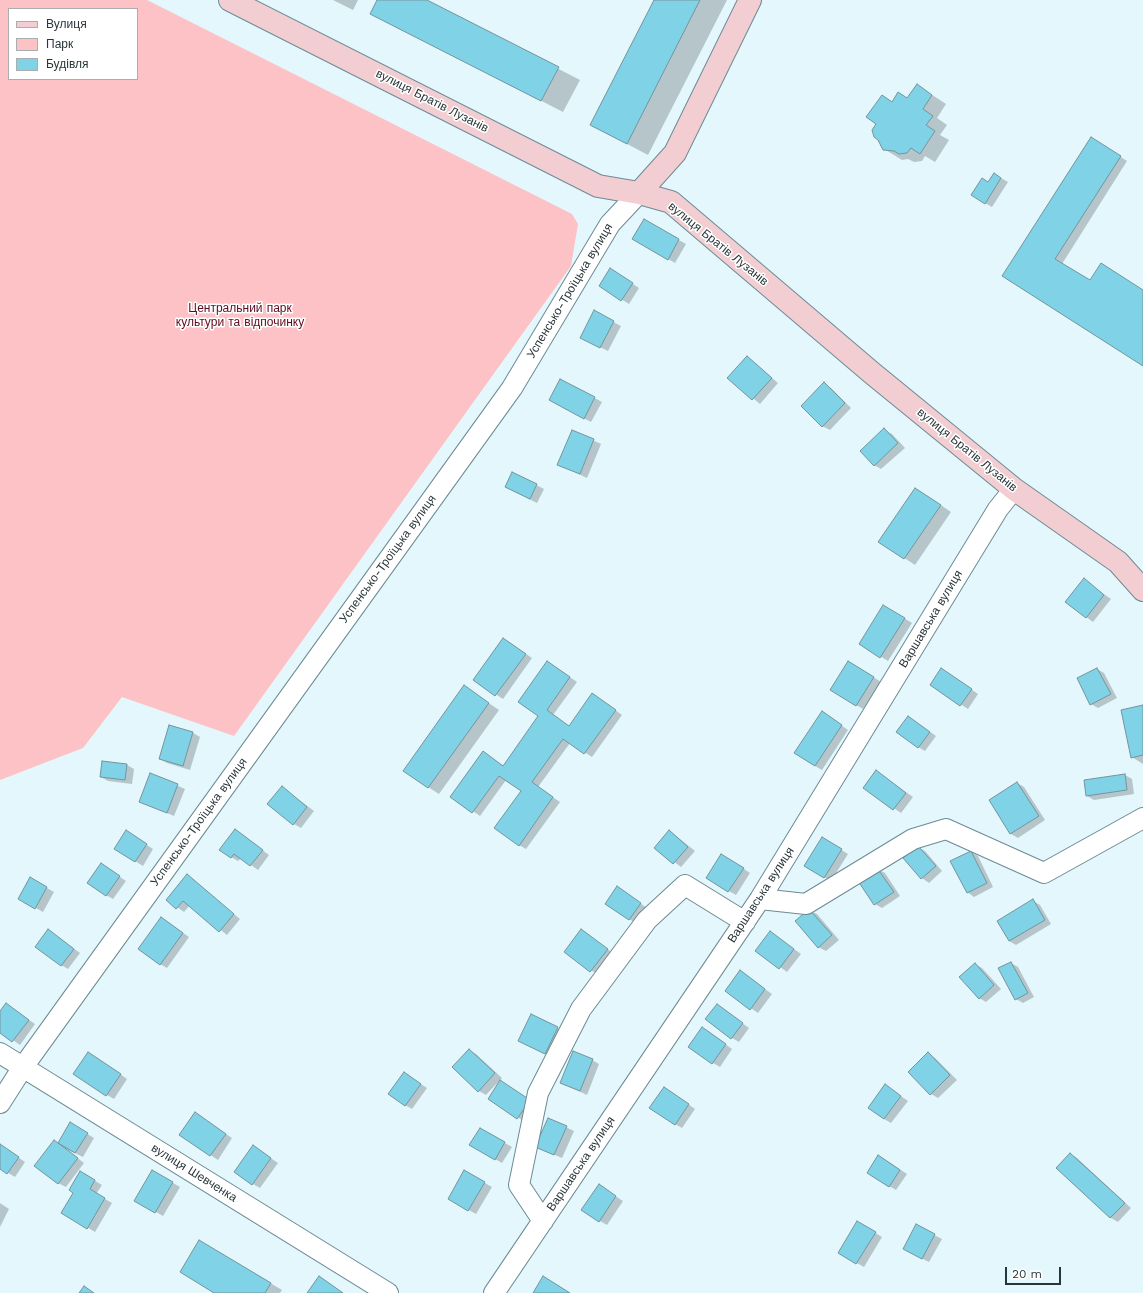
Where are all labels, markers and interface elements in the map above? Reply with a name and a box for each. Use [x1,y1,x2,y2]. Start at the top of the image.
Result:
legend [8,8,138,80]
text: Вулиця [46,17,87,31]
text: Парк [46,37,73,51]
text: Будівля [46,57,88,71]
street label: вулиця Братів Лузанів [373,66,491,136]
street label: вулиця Братів Лузанів [665,199,771,289]
street label: Успенсько-Троїцька вулиця [524,221,616,361]
park label: Центральний парк культури та відпочинку [176,301,304,329]
street label: вулиця Братів Лузанів [914,405,1020,495]
street label: Успенсько-Троїцька вулиця [337,492,439,626]
street label: Варшавська вулиця [896,568,966,670]
street label: Успенсько-Троїцька вулиця [148,755,250,889]
street label: Варшавська вулиця [725,844,797,946]
street label: Варшавська вулиця [544,1114,618,1214]
street label: вулиця Шевченка [149,1141,239,1205]
scale bar [1007,1259,1063,1285]
text: 20 m [1012,1267,1042,1281]

